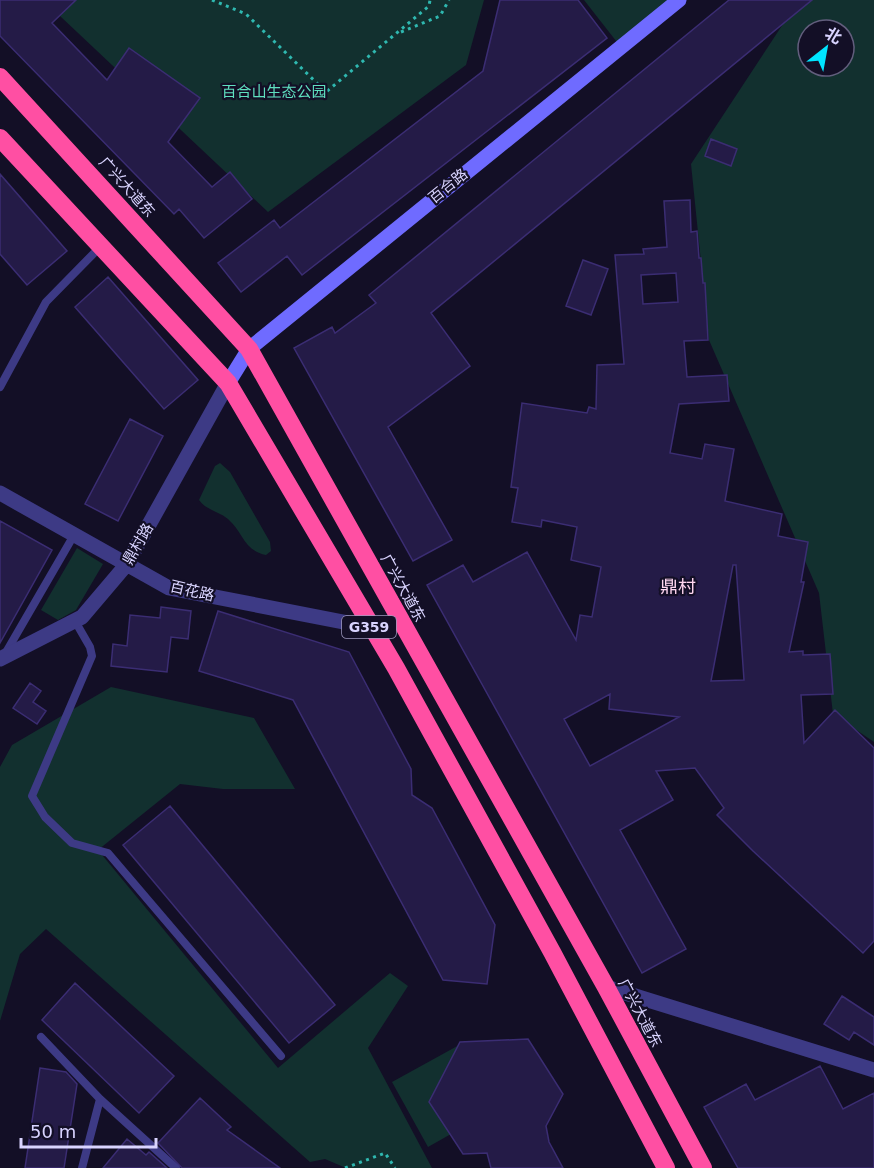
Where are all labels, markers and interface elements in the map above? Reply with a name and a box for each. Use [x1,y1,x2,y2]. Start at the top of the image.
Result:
north arrow [796,18,856,78]
text: 北 [822,23,845,48]
park label: 百合山生态公园 [221,83,327,101]
street label: 广兴大道东 [95,153,159,221]
street label: 百合路 [425,165,471,207]
street label: 鼎村路 [119,520,157,568]
street label: 广兴大道东 [377,551,429,625]
district label: 鼎村 [660,576,696,597]
street label: 百花路 [168,577,216,605]
road number: G359 [342,616,396,638]
street label: 广兴大道东 [614,976,666,1050]
scale bar [21,1111,156,1149]
text: 50 m [30,1121,76,1142]

